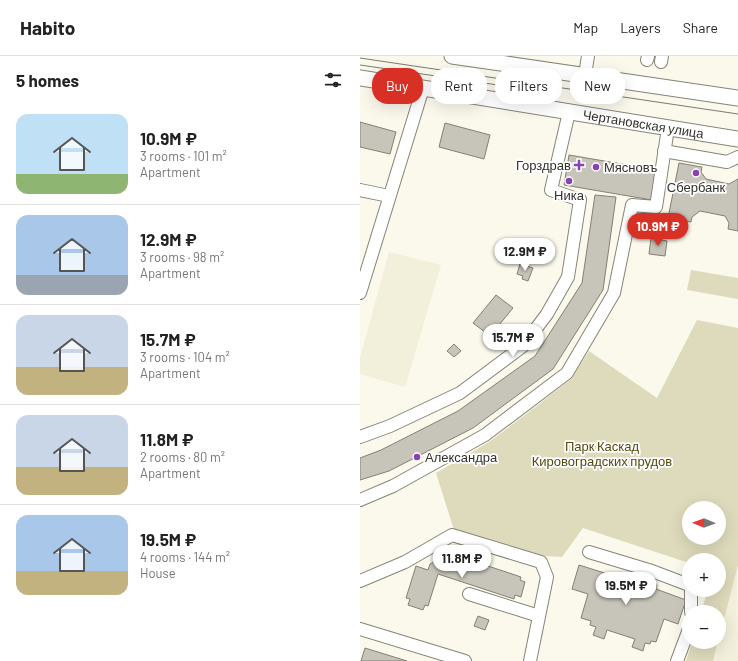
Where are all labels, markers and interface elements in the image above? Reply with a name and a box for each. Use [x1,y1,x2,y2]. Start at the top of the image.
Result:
text: Habito [20,16,75,39]
text: Map [573,19,598,36]
text: Layers [620,19,661,36]
text: Share [683,19,718,36]
chip: Buy [372,68,423,104]
chip: Rent [431,68,487,104]
chip: Filters [495,68,562,104]
chip: New [570,68,625,104]
icon: filters [322,69,344,91]
text: 5 homes [16,70,79,90]
street label: Чертановская улица [582,106,706,141]
text: 10.9M ₽ [140,128,197,148]
icon: home [48,130,96,178]
text: 3 rooms · 101 m² [140,148,227,164]
place label: Горздрав [516,157,571,173]
place label: Мясновъ [604,159,657,175]
marker: Горздрав [574,160,584,170]
marker: Мясновъ [591,162,601,172]
text: Apartment [140,164,201,180]
marker: Сбербанк [691,168,701,178]
marker: Ника [564,176,574,186]
place label: Сбербанк [667,179,726,195]
place label: Ника [554,187,585,203]
pin: 10.9M ₽ [621,213,695,247]
text: 10.9M ₽ [636,218,680,234]
text: 12.9M ₽ [140,229,197,249]
icon: home [48,231,96,279]
pin: 12.9M ₽ [488,238,562,272]
text: 12.9M ₽ [503,243,547,259]
text: 3 rooms · 98 m² [140,249,224,265]
text: Apartment [140,265,201,281]
pin: 15.7M ₽ [476,324,550,358]
text: 15.7M ₽ [140,329,196,349]
text: 15.7M ₽ [492,329,534,345]
icon: home [48,331,96,379]
text: 3 rooms · 104 m² [140,349,230,365]
text: Apartment [140,365,201,381]
text: 11.8M ₽ [140,429,193,449]
icon: home [48,431,96,479]
park label: Парк Каскад Кировоградских прудов [532,438,672,469]
text: 2 rooms · 80 m² [140,449,225,465]
place label: Александра [425,449,498,465]
marker: Александра [412,452,422,462]
text: Apartment [140,465,201,481]
north arrow [682,501,726,545]
map controls [682,501,726,649]
text: 19.5M ₽ [140,529,196,549]
icon: home [48,531,96,579]
pin: 11.8M ₽ [425,545,499,579]
text: 4 rooms · 144 m² [140,549,230,565]
text: 11.8M ₽ [442,550,482,566]
button: + [682,553,726,597]
text: House [140,565,176,581]
pin: 19.5M ₽ [589,572,663,606]
text: 19.5M ₽ [604,577,648,593]
button: − [682,605,726,649]

